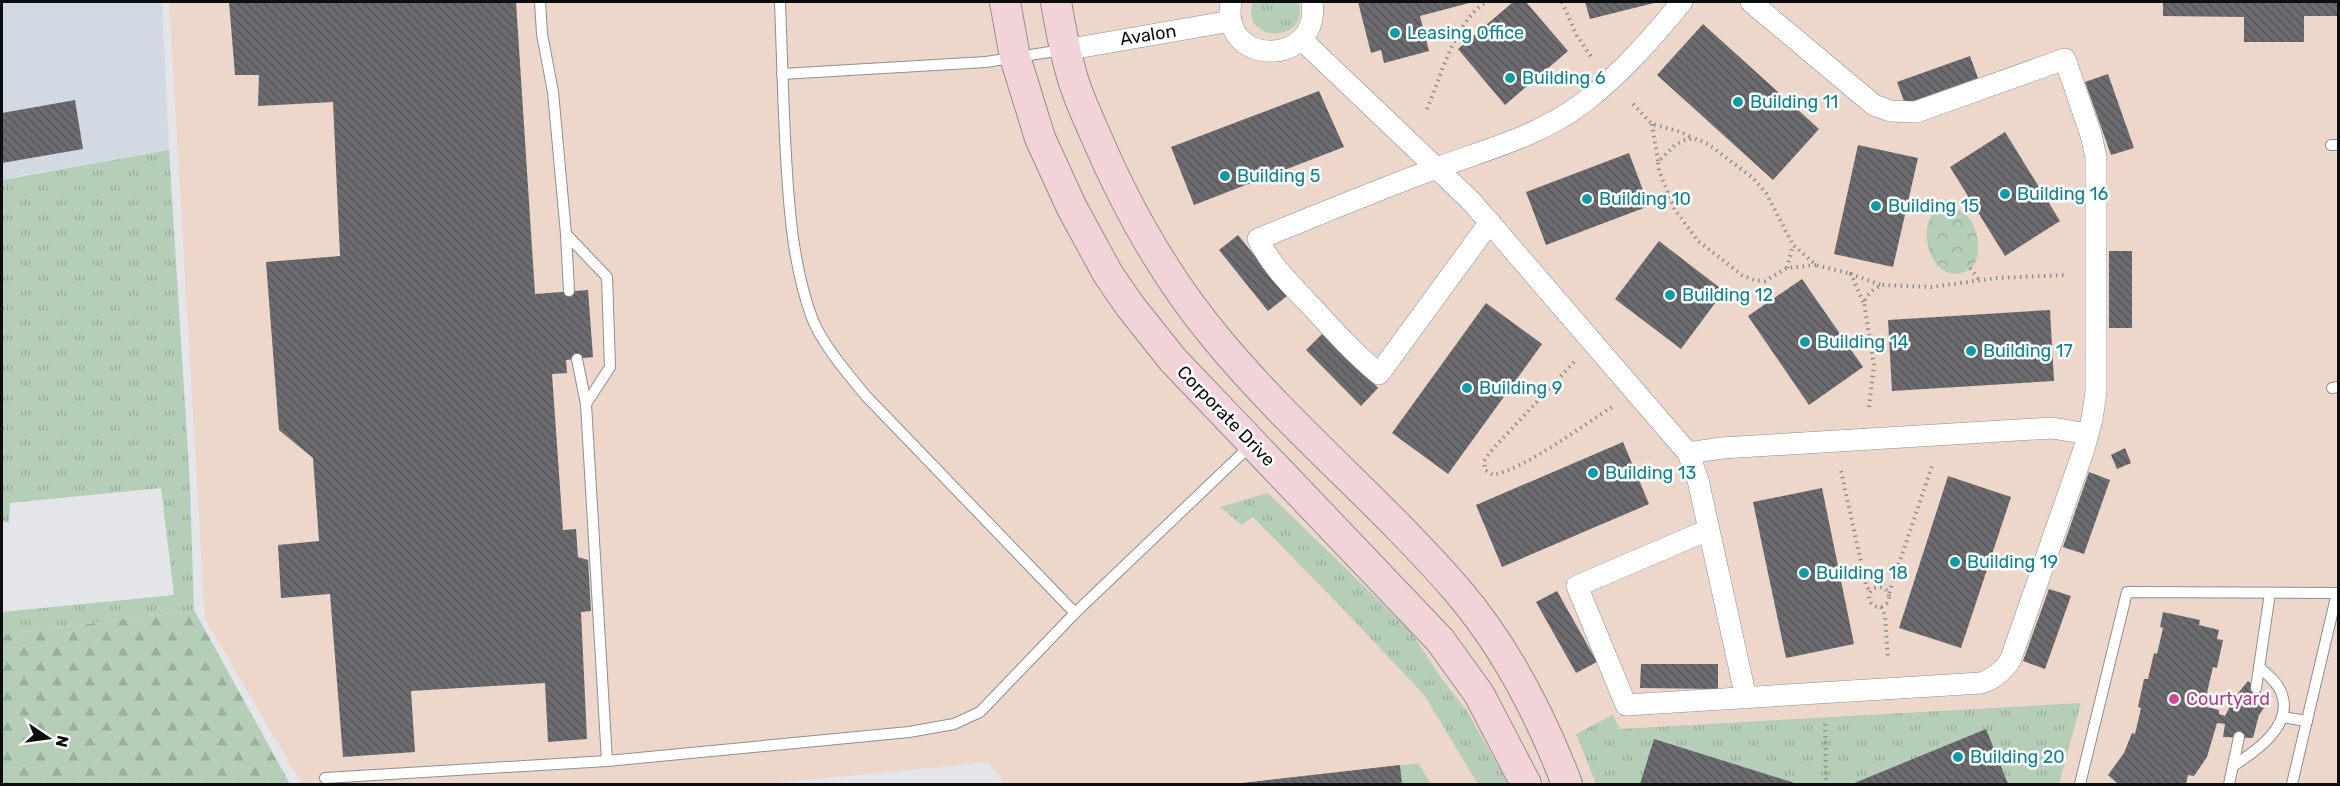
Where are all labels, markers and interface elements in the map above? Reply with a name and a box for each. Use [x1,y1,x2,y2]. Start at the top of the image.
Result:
street label: Avalon [1118,20,1178,50]
place label: Leasing Office [1407,22,1524,44]
marker: Leasing Office [1388,26,1402,40]
place label: Building 6 [1522,67,1606,89]
marker: Building 6 [1503,71,1517,85]
place label: Building 11 [1750,91,1838,113]
marker: Building 11 [1731,95,1745,109]
place label: Building 5 [1237,165,1320,187]
marker: Building 5 [1218,169,1232,183]
place label: Building 16 [2017,183,2108,205]
marker: Building 16 [1998,187,2012,201]
place label: Building 10 [1599,188,1691,210]
marker: Building 10 [1580,192,1594,206]
place label: Building 15 [1888,195,1979,217]
marker: Building 15 [1869,199,1883,213]
place label: Building 12 [1682,284,1773,306]
marker: Building 12 [1663,288,1677,302]
place label: Building 14 [1817,331,1909,353]
marker: Building 14 [1798,335,1812,349]
place label: Building 17 [1983,340,2073,362]
marker: Building 17 [1964,344,1978,358]
street label: Corporate Drive [1172,361,1280,471]
place label: Building 9 [1479,377,1562,399]
marker: Building 9 [1460,381,1474,395]
place label: Building 13 [1605,462,1696,484]
marker: Building 13 [1586,466,1600,480]
place label: Building 19 [1967,551,2058,573]
marker: Building 19 [1948,555,1962,569]
place label: Building 18 [1816,562,1908,584]
marker: Building 18 [1797,566,1811,580]
place label: Courtyard [2186,688,2270,710]
marker: Courtyard [2167,692,2181,706]
north arrow [18,708,78,768]
text: N [52,734,73,749]
place label: Building 20 [1970,746,2065,768]
marker: Building 20 [1951,750,1965,764]

